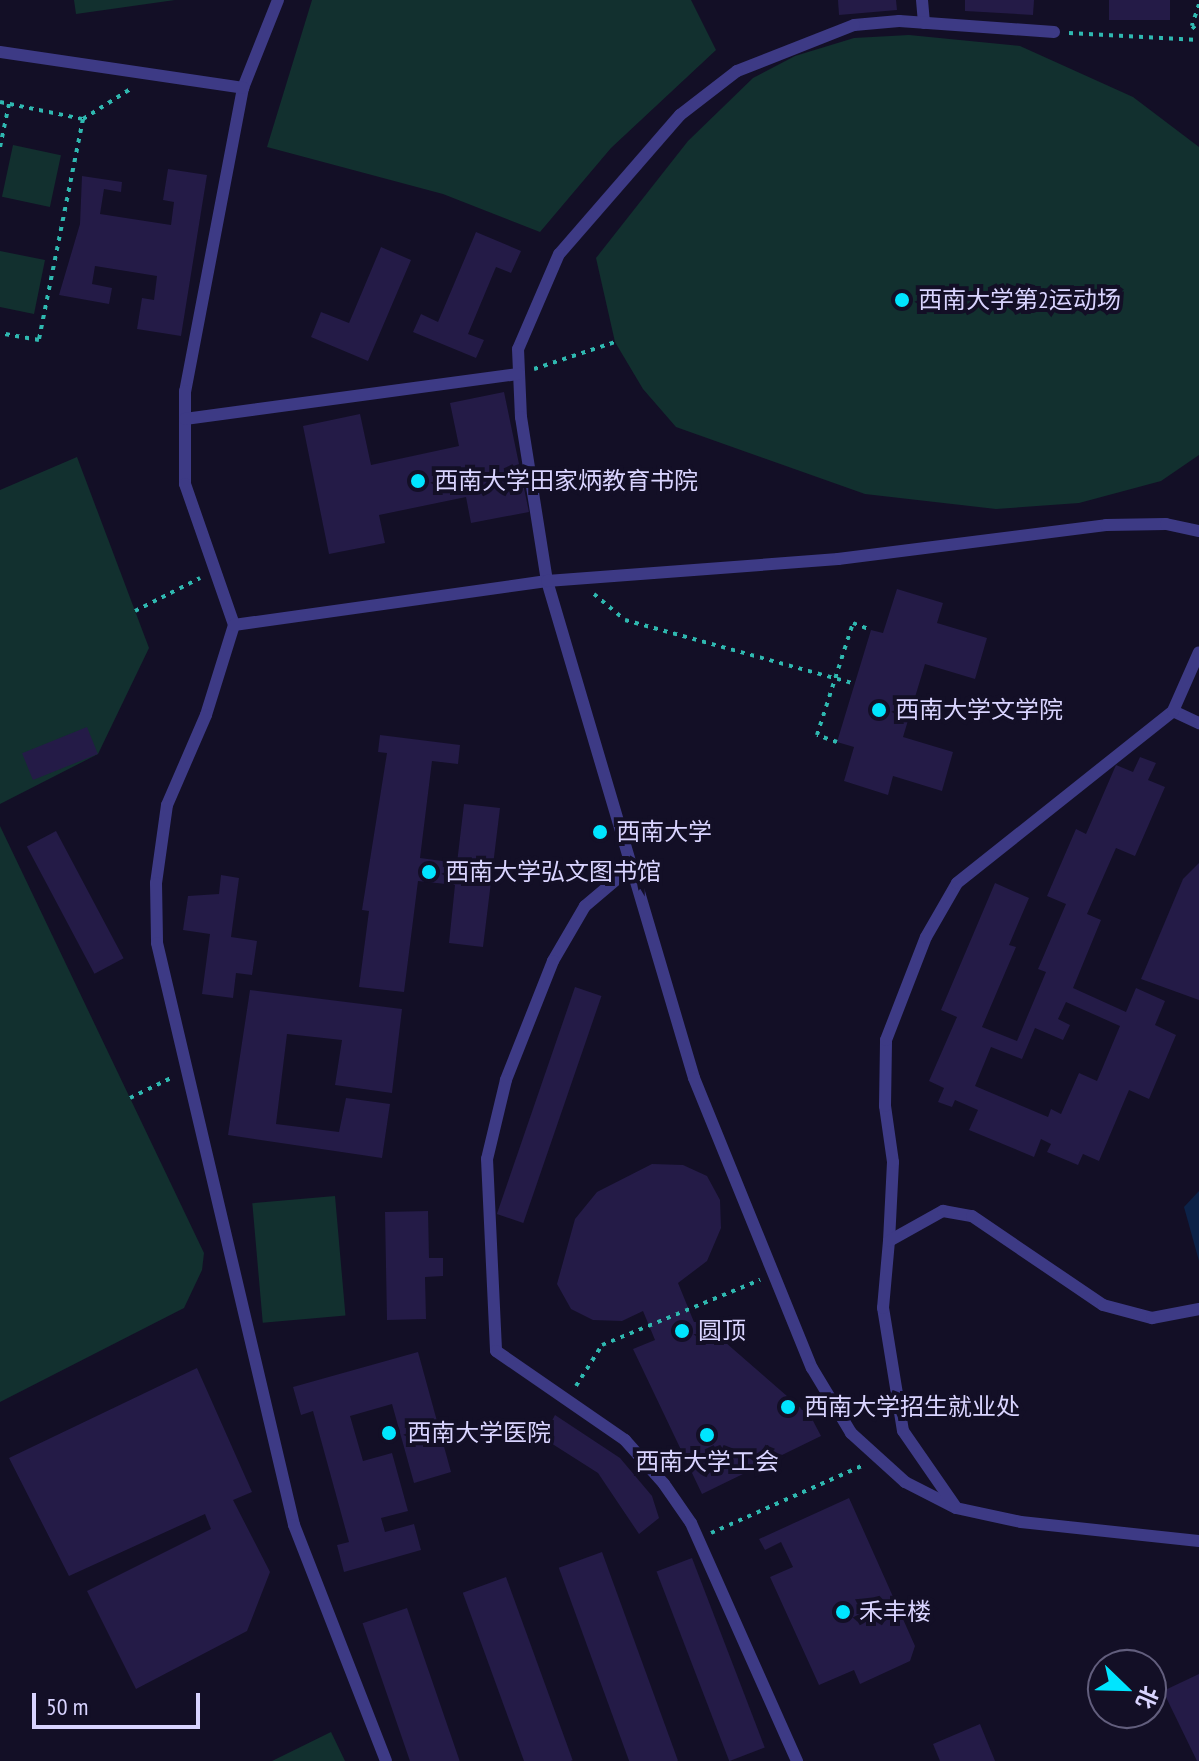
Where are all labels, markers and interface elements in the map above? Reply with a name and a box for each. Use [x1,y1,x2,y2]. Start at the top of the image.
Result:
place label: 西南大学第2运动场 [918,286,1121,314]
marker: 西南大学第2运动场 [893,291,911,309]
place label: 西南大学田家炳教育书院 [434,467,698,495]
marker: 西南大学田家炳教育书院 [409,472,427,490]
place label: 西南大学文学院 [895,696,1063,724]
marker: 西南大学文学院 [870,701,888,719]
place label: 西南大学 [616,818,712,846]
marker: 西南大学 [591,823,609,841]
place label: 西南大学弘文图书馆 [445,858,661,886]
marker: 西南大学弘文图书馆 [420,863,438,881]
place label: 圆顶 [698,1317,746,1345]
marker: 圆顶 [673,1322,691,1340]
place label: 西南大学招生就业处 [804,1393,1020,1421]
marker: 西南大学招生就业处 [779,1398,797,1416]
place label: 西南大学医院 [407,1419,551,1447]
marker: 西南大学医院 [378,1422,400,1444]
marker: 西南大学工会 [698,1426,716,1444]
place label: 西南大学工会 [635,1448,779,1476]
place label: 禾丰楼 [859,1598,931,1626]
marker: 禾丰楼 [834,1603,852,1621]
north arrow [1087,1649,1167,1729]
scale bar [36,1677,204,1727]
text: 北 [1130,1682,1164,1713]
text: 50 m [46,1691,88,1722]

